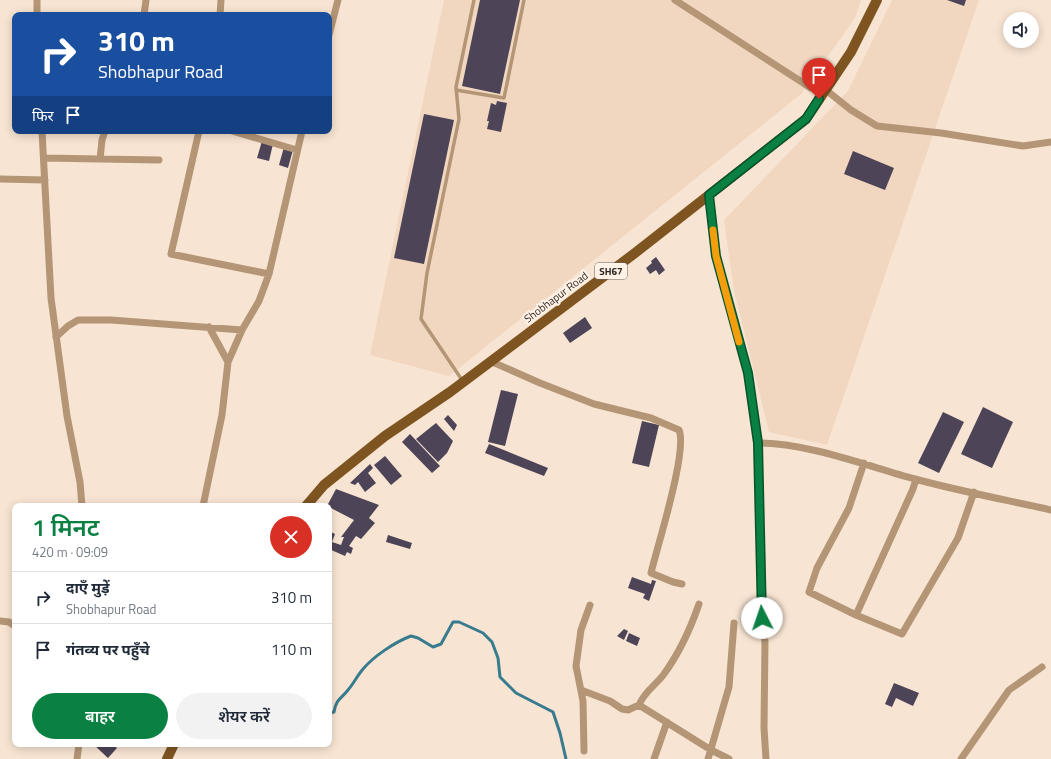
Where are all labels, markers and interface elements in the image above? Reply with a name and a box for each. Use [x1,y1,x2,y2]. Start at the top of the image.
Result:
map controls [1003,12,1039,48]
button: sound [1003,12,1039,48]
text: 310 m [98,19,175,62]
icon: right [32,28,84,80]
text: Shobhapur Road [98,58,223,85]
pin [802,58,836,99]
icon: arrive [808,64,830,86]
text: फिर [32,104,54,127]
icon: arrive [62,104,84,126]
road number: SH67 [595,263,627,279]
street label: Shobhapur Road [521,267,592,326]
text: 1 मिनट [32,509,99,545]
button: close [270,516,312,558]
text: 420 m · 09:09 [32,542,108,562]
text: दाएँ मुड़ें [66,576,110,599]
text: 310 m [271,586,312,609]
icon: right [32,587,54,609]
position arrow [741,597,783,639]
text: Shobhapur Road [66,599,156,619]
text: गंतव्य पर पहुँचे [66,638,150,661]
text: 110 m [271,638,312,661]
icon: arrive [32,639,54,661]
button: बाहर [32,693,168,739]
button: शेयर करें [176,693,312,739]

